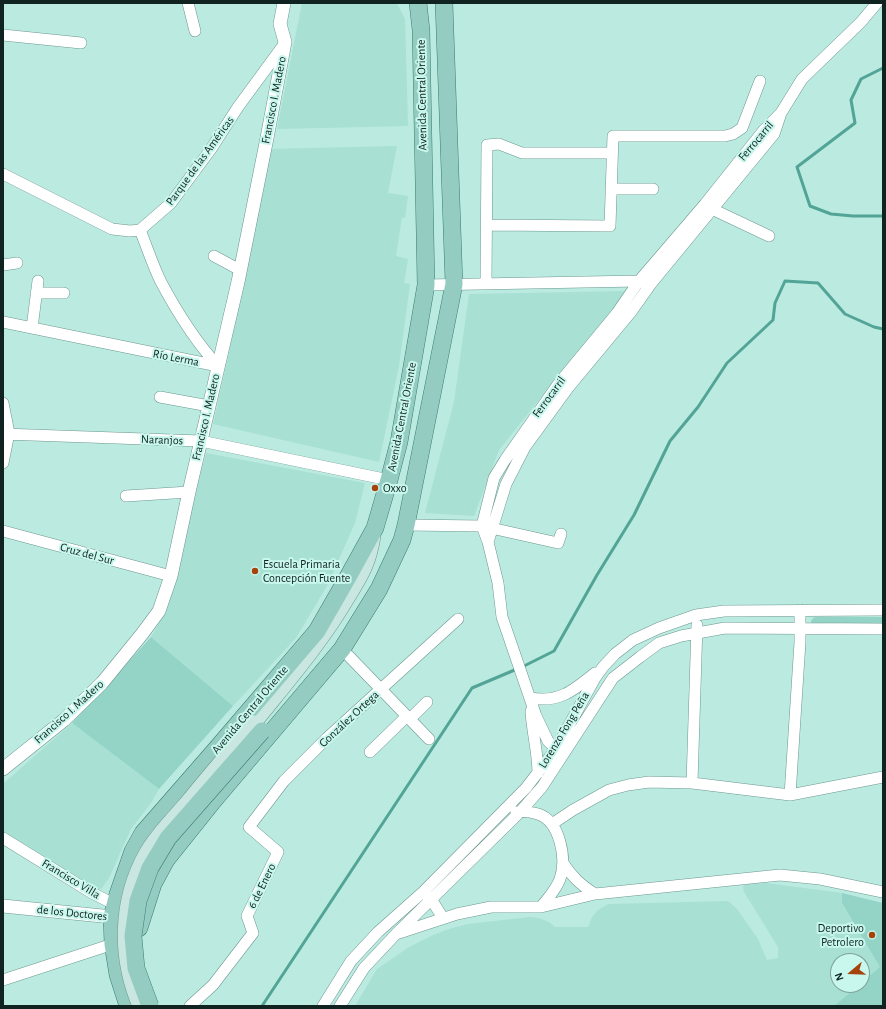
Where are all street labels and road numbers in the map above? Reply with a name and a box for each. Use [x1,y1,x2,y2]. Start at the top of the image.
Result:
street label: Avenida Central Oriente [414,39,430,151]
street label: Francisco I. Madero [258,55,290,145]
street label: Parque de las Américas [163,114,237,208]
street label: Ferrocarril [735,118,777,164]
street label: Río Lerma [152,346,200,370]
street label: Avenida Central Oriente [384,361,420,473]
street label: Francisco I. Madero [189,372,223,462]
street label: Ferrocarril [529,374,569,420]
street label: Naranjos [141,432,183,448]
street label: Cruz del Sur [59,540,115,568]
street label: Avenida Central Oriente [209,663,291,757]
street label: Francisco I. Madero [31,677,107,747]
street label: González Ortega [316,688,382,750]
street label: Lorenzo Fong Peña [536,689,592,771]
street label: Francisco Villa [39,856,103,902]
street label: 6 de Enero [245,861,279,911]
street label: de los Doctores [36,902,108,924]

